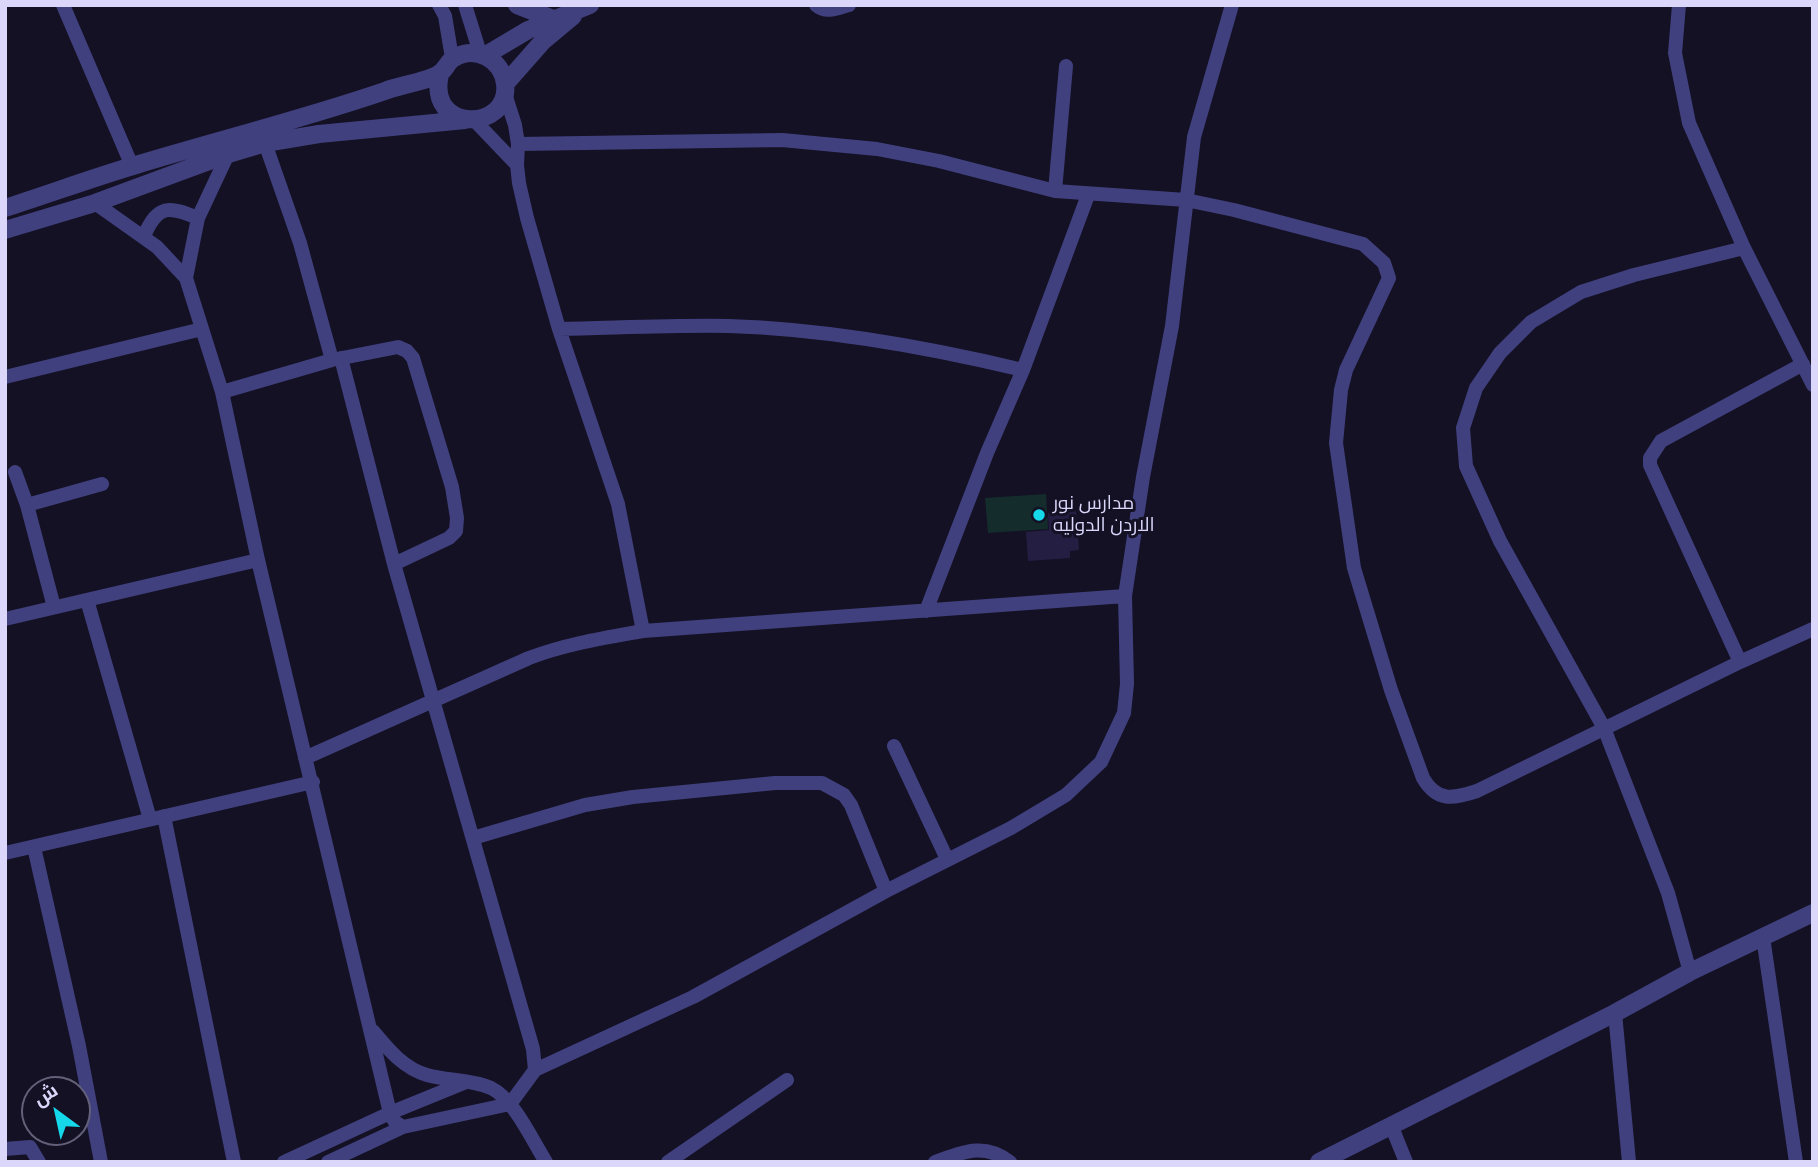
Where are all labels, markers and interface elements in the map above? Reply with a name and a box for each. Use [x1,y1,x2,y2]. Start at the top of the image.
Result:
place label: مدارس نور الاردن الدوليه [1053,493,1155,537]
marker: مدارس نور الاردن الدوليه [1031,507,1047,523]
north arrow [21,1076,91,1146]
text: ش [29,1078,62,1111]

